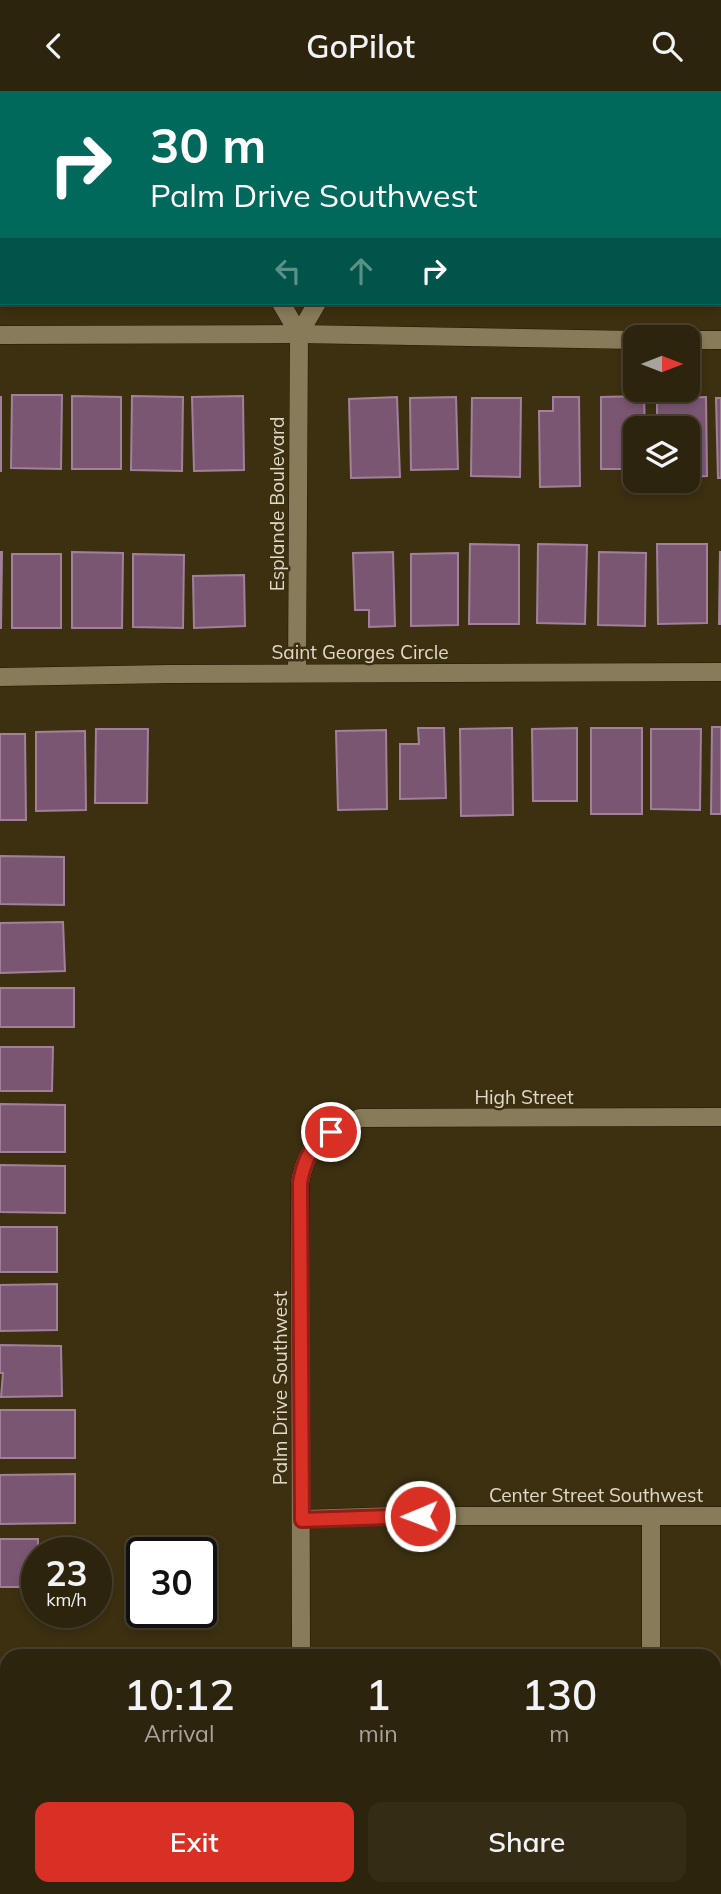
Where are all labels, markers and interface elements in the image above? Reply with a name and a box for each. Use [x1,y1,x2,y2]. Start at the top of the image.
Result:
text: GoPilot [306,26,415,66]
icon: back [35,27,73,65]
icon: search [648,27,686,65]
text: 30 m [150,114,266,175]
icon: right [35,119,126,210]
text: Palm Drive Southwest [150,175,477,215]
icon: left [269,252,307,290]
icon: ahead [342,252,380,290]
icon: right [415,252,453,290]
north arrow [623,325,700,403]
map controls [623,325,700,493]
button: layers [623,416,700,493]
street label: Esplande Boulevard [265,417,289,591]
street label: Saint Georges Circle [271,640,449,664]
street label: High Street [474,1085,574,1109]
pin [301,1102,361,1162]
icon: arrive [312,1113,350,1151]
street label: Palm Drive Southwest [268,1290,292,1485]
position arrow [383,1479,457,1553]
street label: Center Street Southwest [489,1483,703,1507]
speed limit sign: 30 [126,1537,217,1628]
text: 23 [45,1551,88,1595]
text: km/h [46,1588,87,1611]
text: 10:12 [124,1668,235,1721]
text: 1 [365,1668,391,1721]
text: 130 [522,1668,597,1721]
text: Arrival [144,1719,214,1748]
text: min [358,1719,398,1748]
text: m [549,1719,569,1748]
button: Exit [35,1802,354,1882]
button: Share [368,1802,686,1882]

